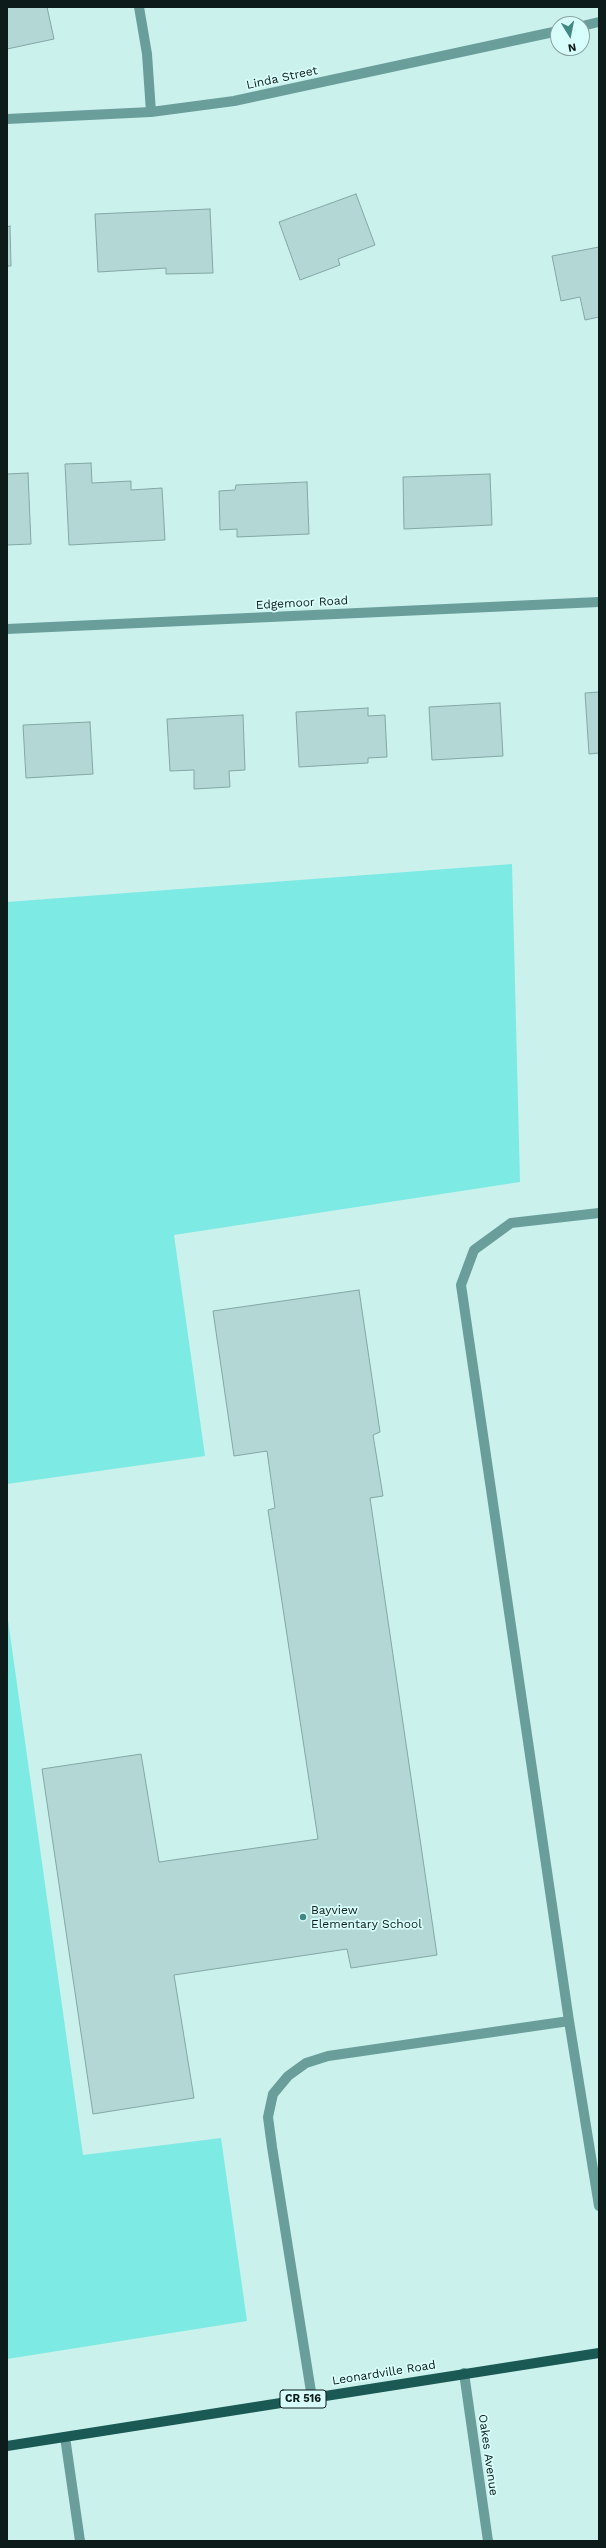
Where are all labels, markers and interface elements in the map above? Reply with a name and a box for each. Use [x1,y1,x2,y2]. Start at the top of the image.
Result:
north arrow [550,16,590,56]
text: N [567,40,577,54]
street label: Linda Street [245,63,319,93]
street label: Edgemoor Road [255,593,349,613]
place label: Bayview Elementary School [311,1903,422,1931]
marker: Bayview Elementary School [298,1912,308,1922]
street label: Leonardville Road [331,2358,437,2388]
road number: CR 516 [280,2390,326,2408]
street label: Oakes Avenue [475,2413,501,2497]

